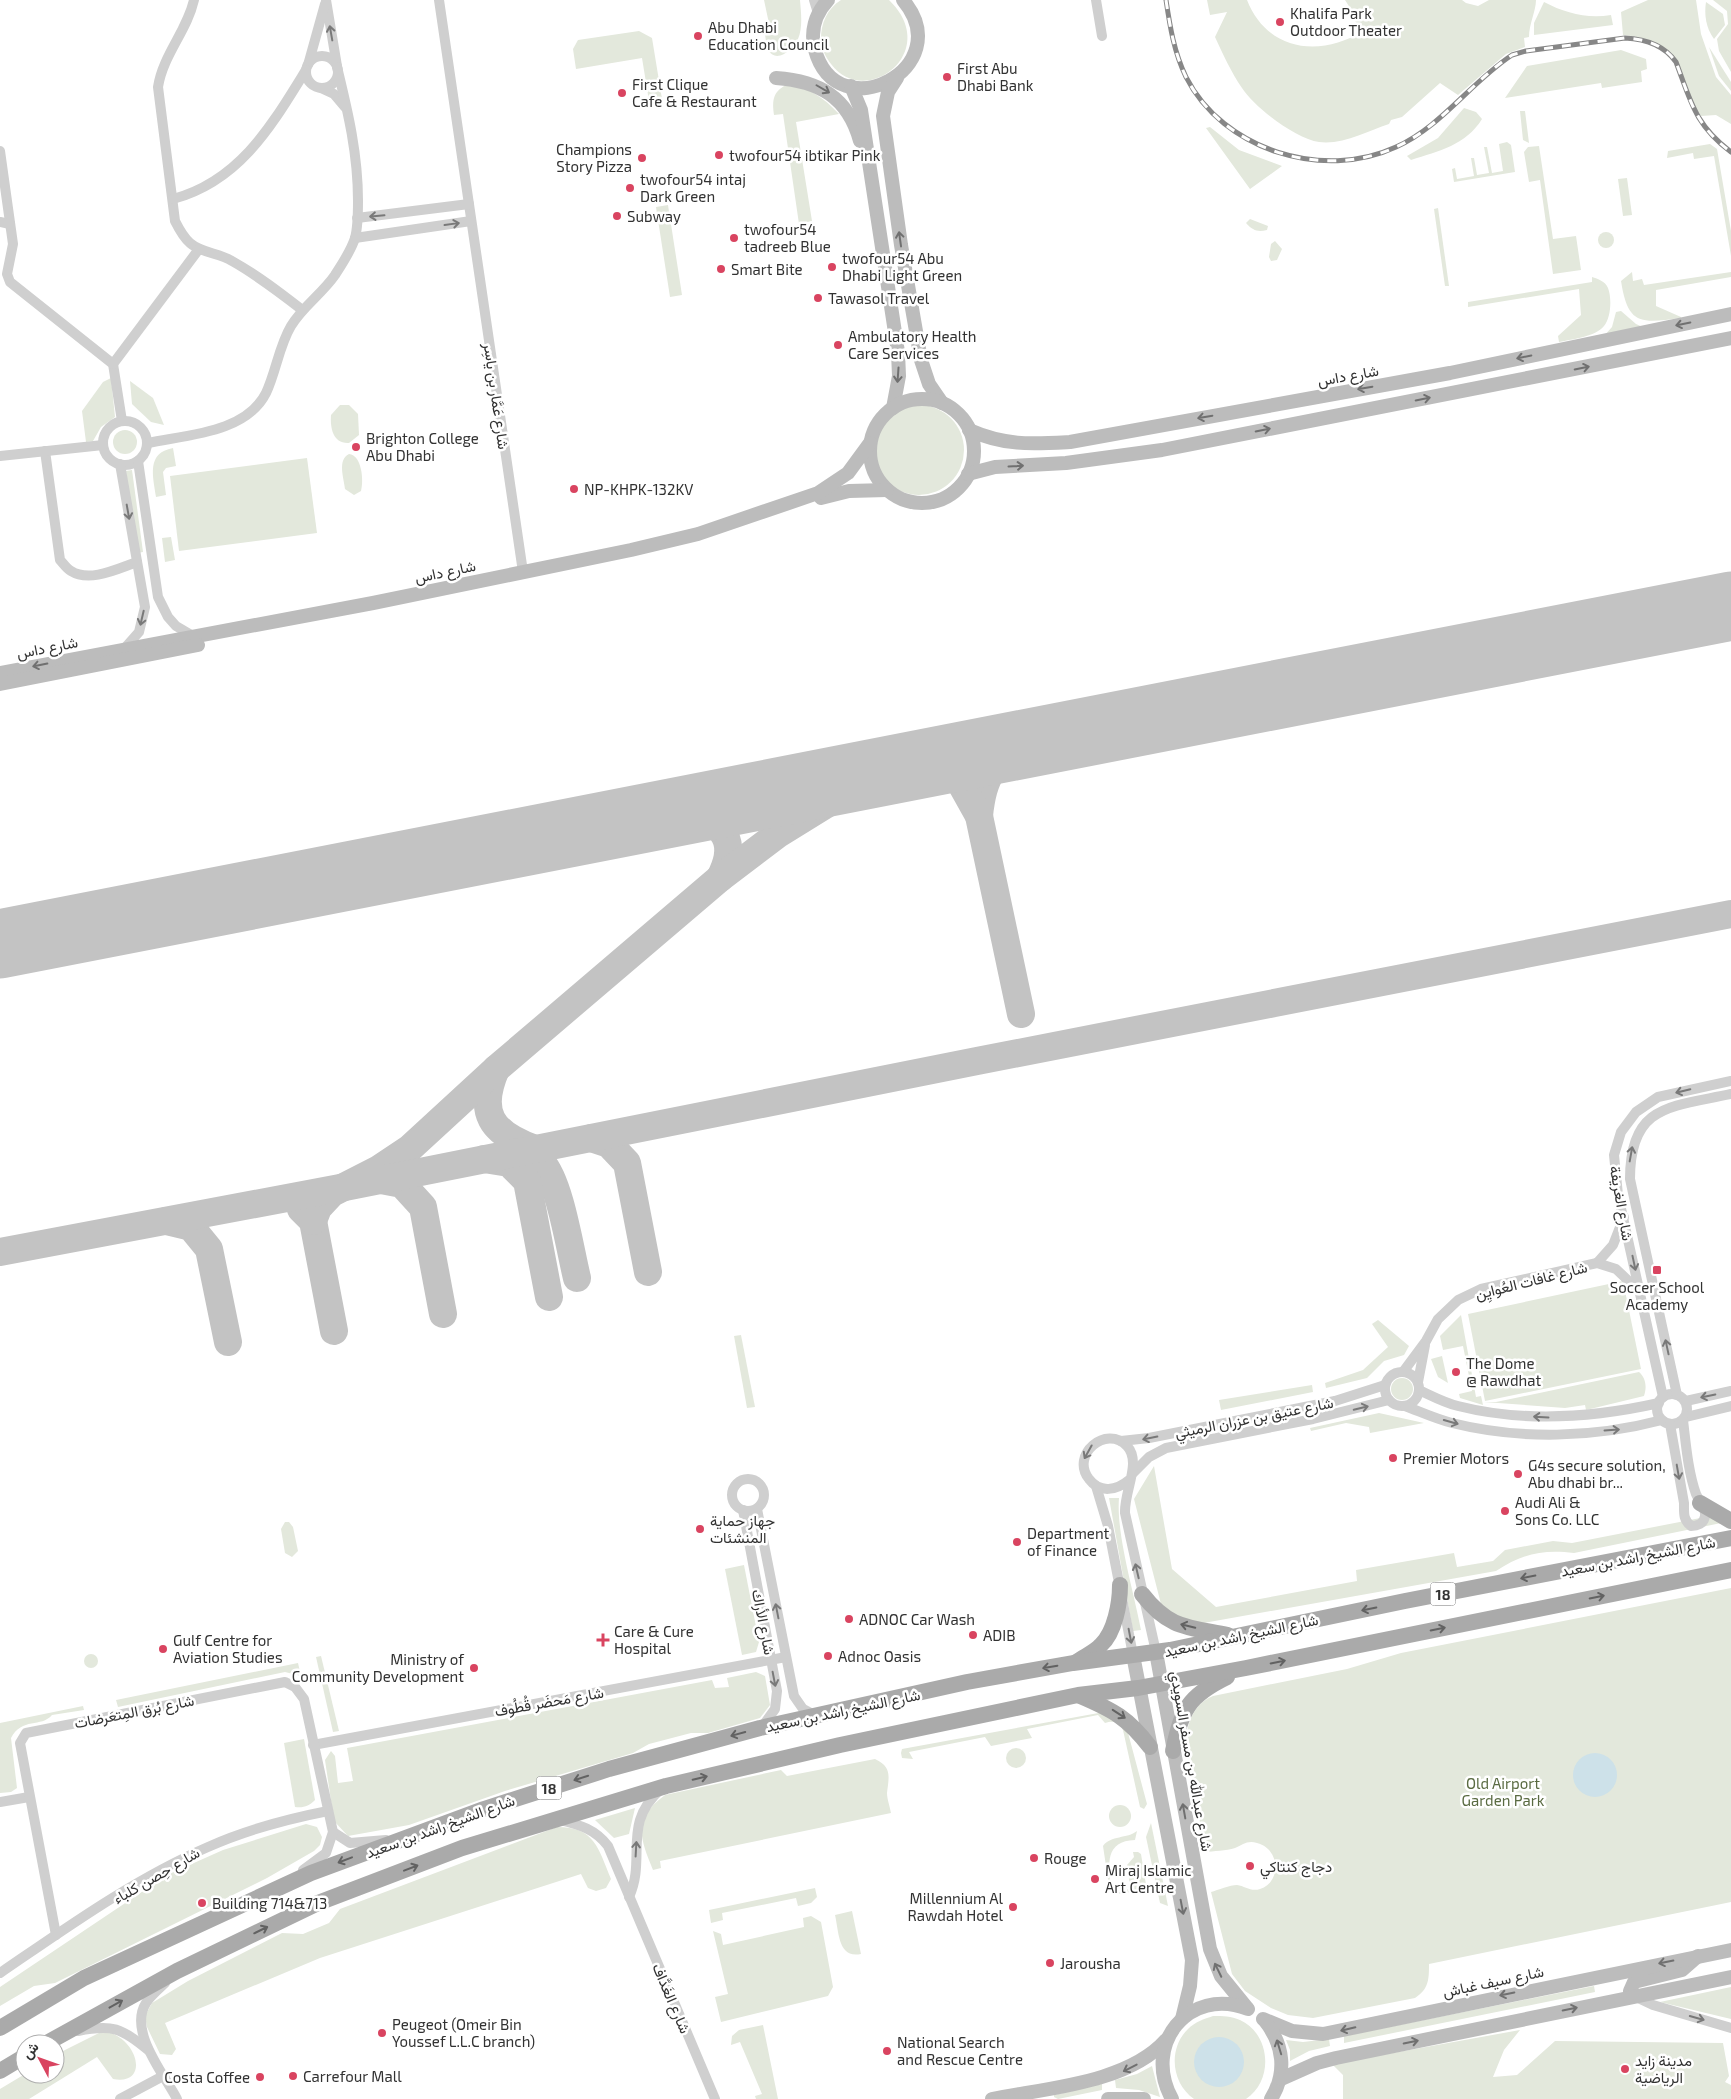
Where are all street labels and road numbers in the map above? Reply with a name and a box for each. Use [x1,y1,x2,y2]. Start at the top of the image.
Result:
street label: شارع عَمَّار بن ياسِر [478,341,513,451]
street label: شارع داس [1316,361,1381,392]
street label: شارع داس [413,556,478,589]
street label: شارع داس [15,632,80,665]
street label: شارع الغريفة [1604,1164,1637,1242]
street label: شارع غافات العُوايِن [1473,1257,1590,1306]
street label: شارع عتيق بن عزران الرميثي [1173,1393,1336,1446]
street label: شارع الشيخ راشد بن سعيد [1559,1532,1718,1583]
road number: 18 [1430,1582,1456,1606]
street label: شارع الأراك [746,1588,779,1657]
street label: شارع الشيخ راشد بن سعيد [1162,1610,1320,1663]
street label: شارع عبدالله بن مسفر السويدي [1162,1669,1217,1854]
street label: شارع مَحضَر قُطُوف [493,1682,606,1722]
street label: شارع الشيخ راشد بن سعيد [764,1685,922,1738]
street label: شارع بُرق المِتعَرضات [73,1691,196,1734]
road number: 18 [536,1776,562,1800]
street label: شارع الشيخ راشد بن سعيد [363,1791,518,1864]
street label: شارع حِصن كلباء [109,1843,204,1910]
street label: شارع الغَدَّاف [646,1960,695,2037]
street label: شارع سيف غباش [1441,1961,1546,2003]

